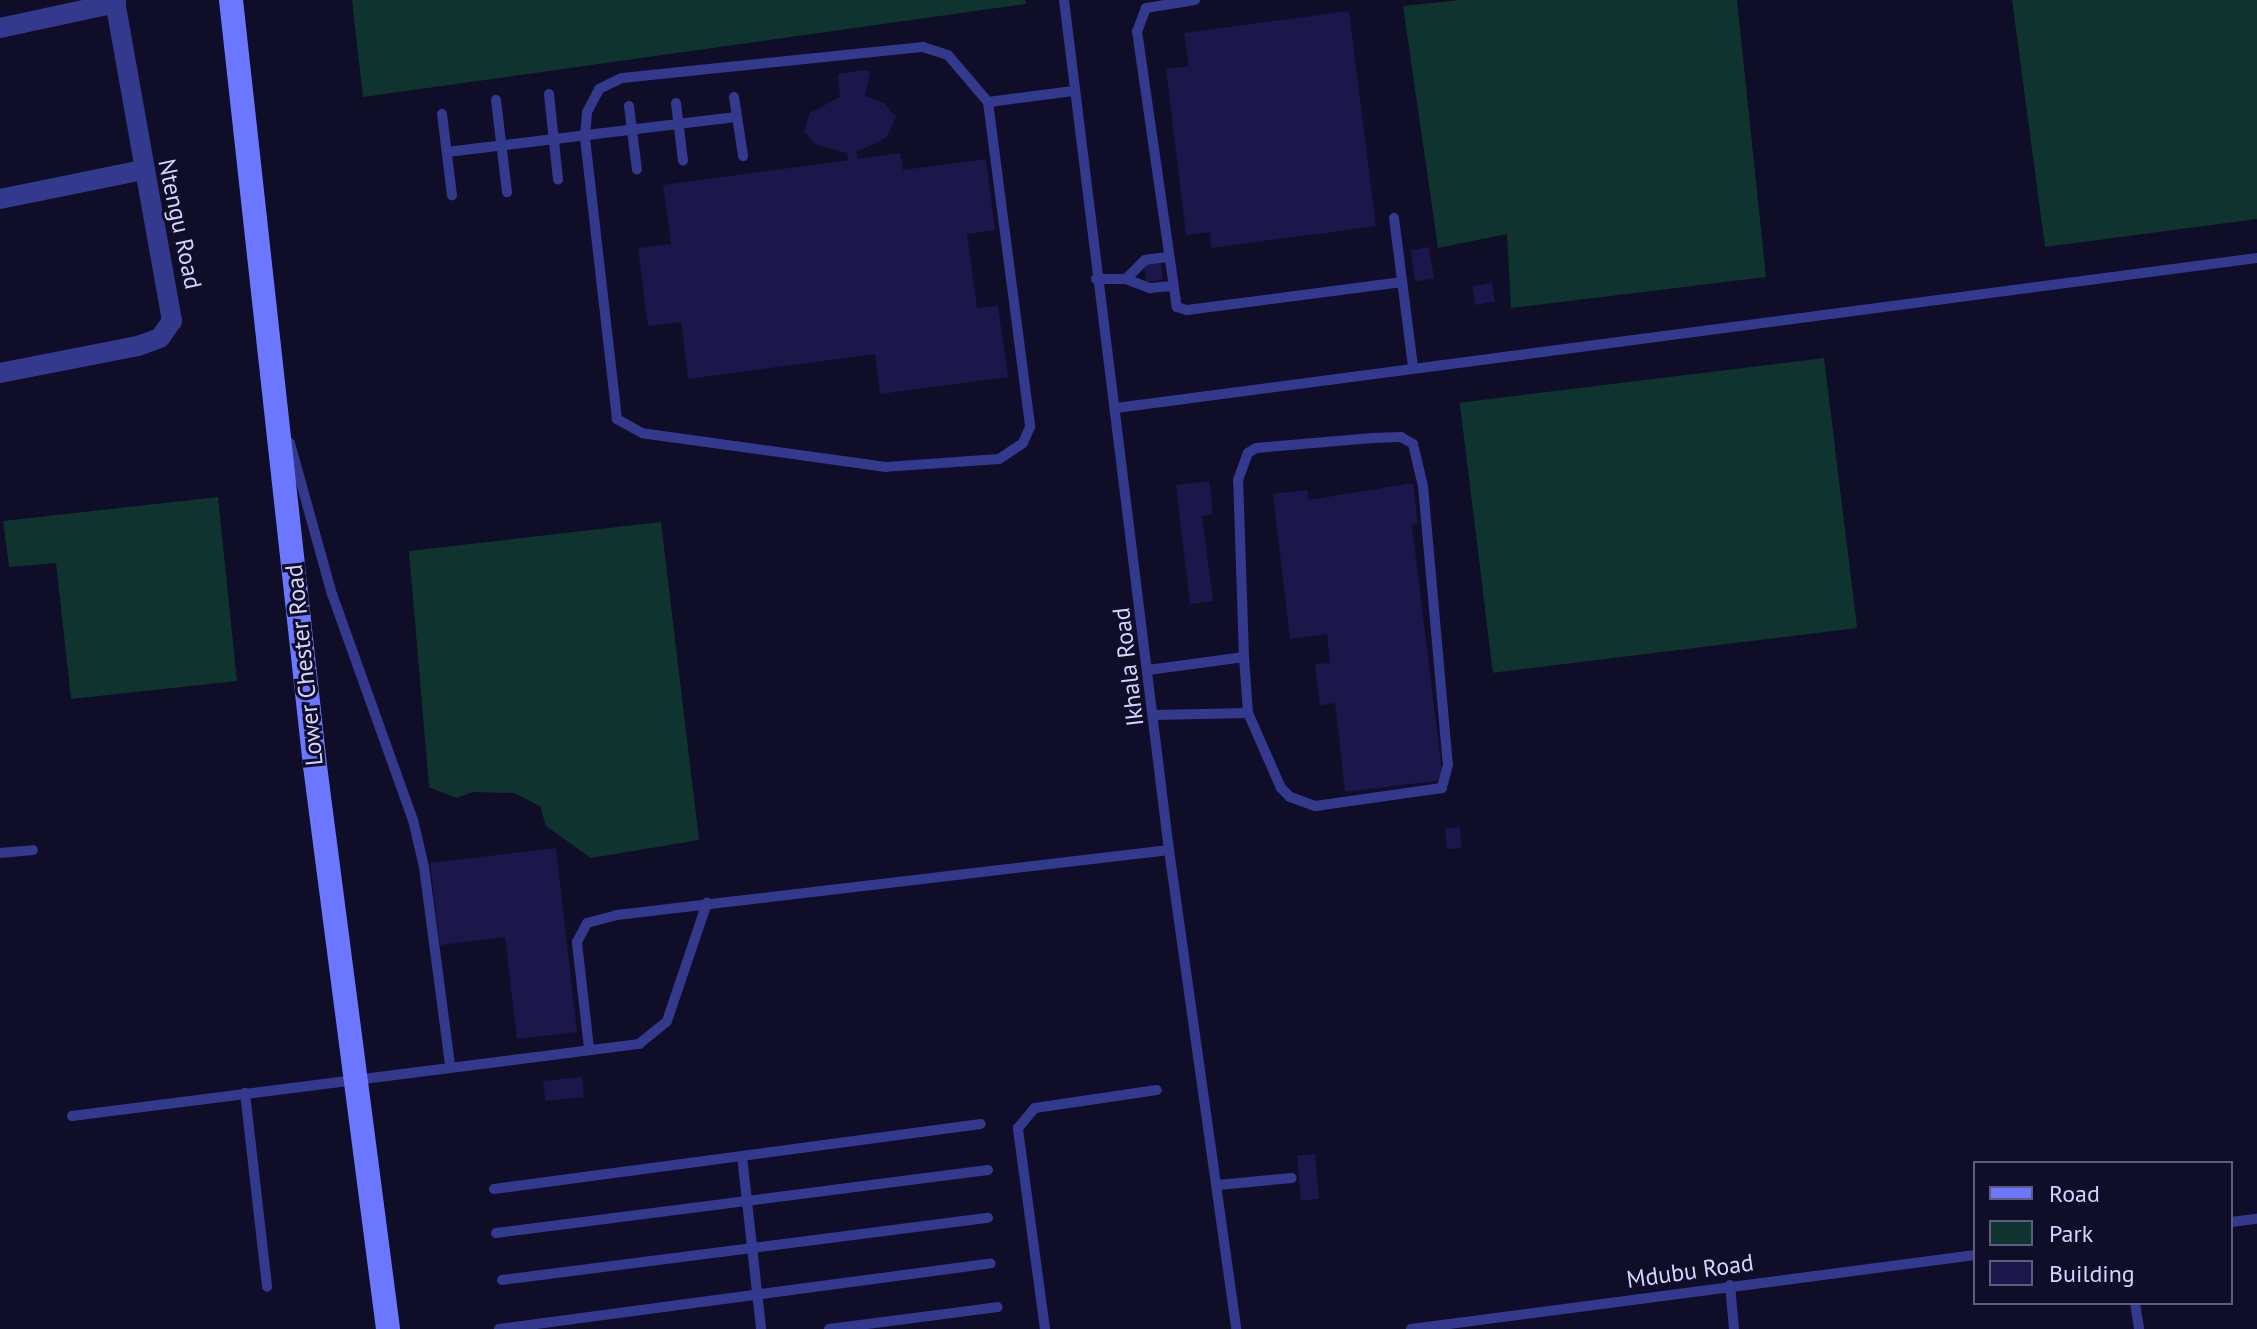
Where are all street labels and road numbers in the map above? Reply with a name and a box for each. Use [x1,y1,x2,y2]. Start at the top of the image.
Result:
street label: Ntengu Road [152,156,208,292]
street label: Lower Chester Road [279,563,329,767]
street label: Ikhala Road [1106,606,1150,728]
street label: Mdubu Road [1625,1248,1755,1294]

